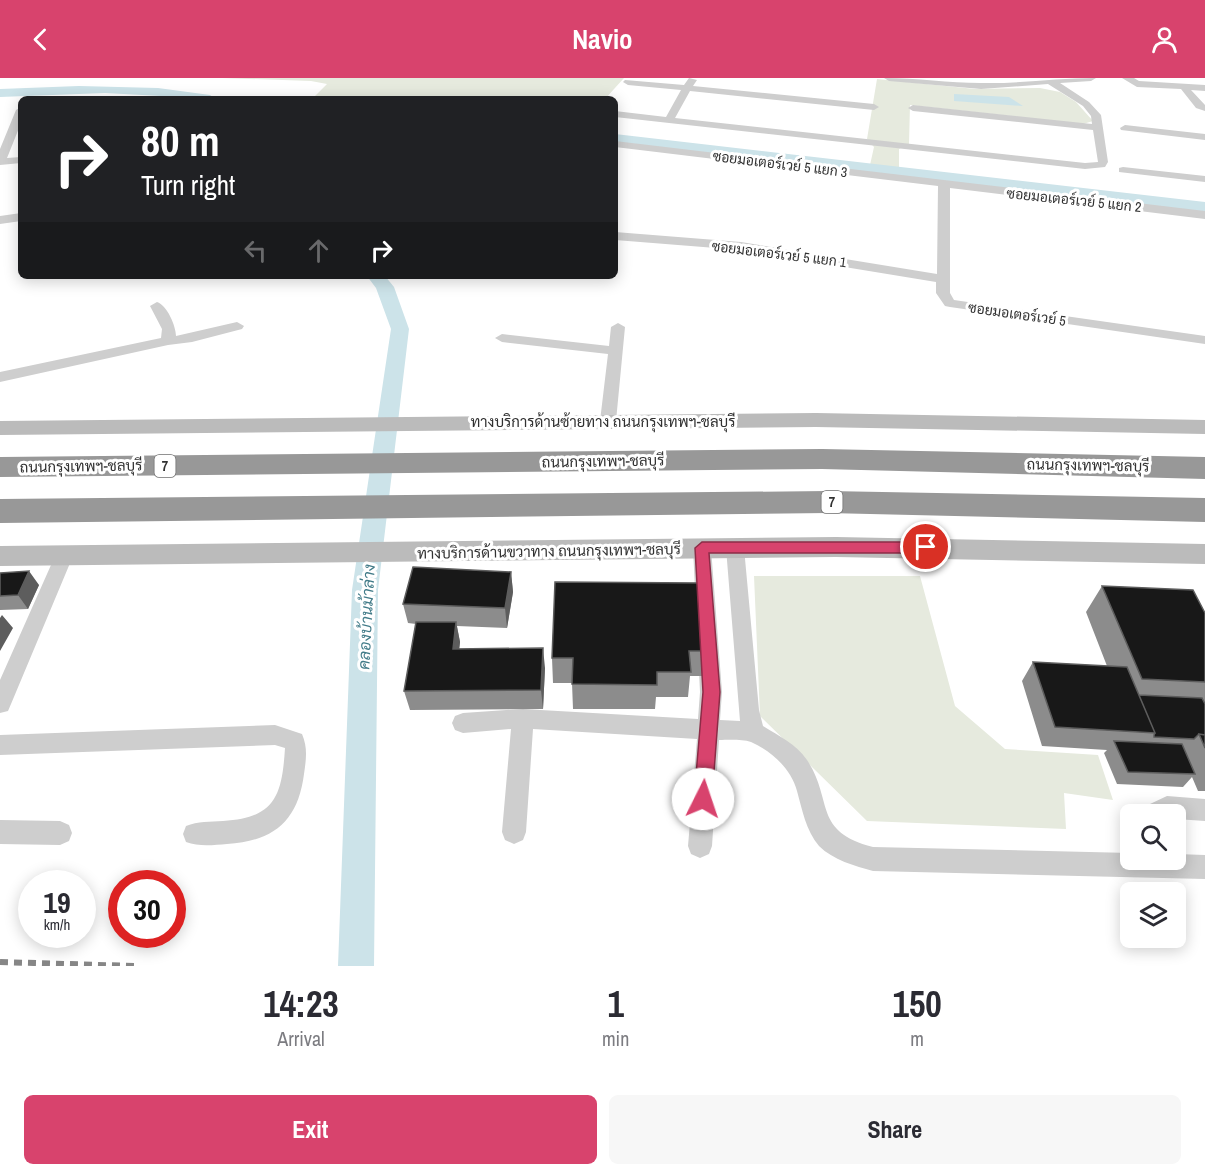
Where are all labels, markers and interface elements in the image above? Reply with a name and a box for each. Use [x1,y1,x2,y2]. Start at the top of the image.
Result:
text: Navio [572,21,633,57]
icon: back [24,23,57,56]
icon: person [1148,23,1181,56]
text: 80 m [141,113,220,169]
icon: right [42,120,120,198]
street label: ซอยมอเตอร์เวย์ 5 แยก 3 [712,147,848,181]
text: Turn right [141,167,235,203]
street label: ซอยมอเตอร์เวย์ 5 แยก 2 [1006,184,1142,216]
icon: left [239,234,272,267]
icon: ahead [302,234,335,267]
icon: right [365,234,398,267]
street label: ซอยมอเตอร์เวย์ 5 แยก 1 [711,237,848,271]
street label: ซอยมอเตอร์เวย์ 5 [967,298,1067,330]
street label: ทางบริการด้านซ้ายทาง ถนนกรุงเทพฯ-ชลบุรี [470,411,736,433]
street label: ถนนกรุงเทพฯ-ชลบุรี [541,449,665,474]
street label: ถนนกรุงเทพฯ-ชลบุรี [1026,453,1150,478]
street label: ถนนกรุงเทพฯ-ชลบุรี [19,454,143,479]
road number: 7 [154,455,176,477]
road number: 7 [822,491,842,513]
pin [900,521,951,572]
icon: arrive [909,530,942,563]
street label: ทางบริการด้านขวาทาง ถนนกรุงเทพฯ-ชลบุรี [417,538,681,565]
water label: คลองบ้านม้าล่าง [352,564,380,670]
position arrow [671,767,735,831]
map controls [1120,804,1186,948]
button: search [1120,804,1186,870]
speed limit sign: 30 [108,870,186,948]
text: 19 [43,882,71,922]
button: layers [1120,882,1186,948]
text: km/h [44,914,70,935]
text: 14:23 [263,980,339,1028]
text: 1 [607,980,624,1028]
text: 150 [893,980,942,1028]
text: Arrival [277,1025,325,1052]
text: min [602,1025,629,1052]
text: m [910,1025,924,1052]
button: Exit [24,1095,597,1164]
button: Share [609,1095,1181,1164]

